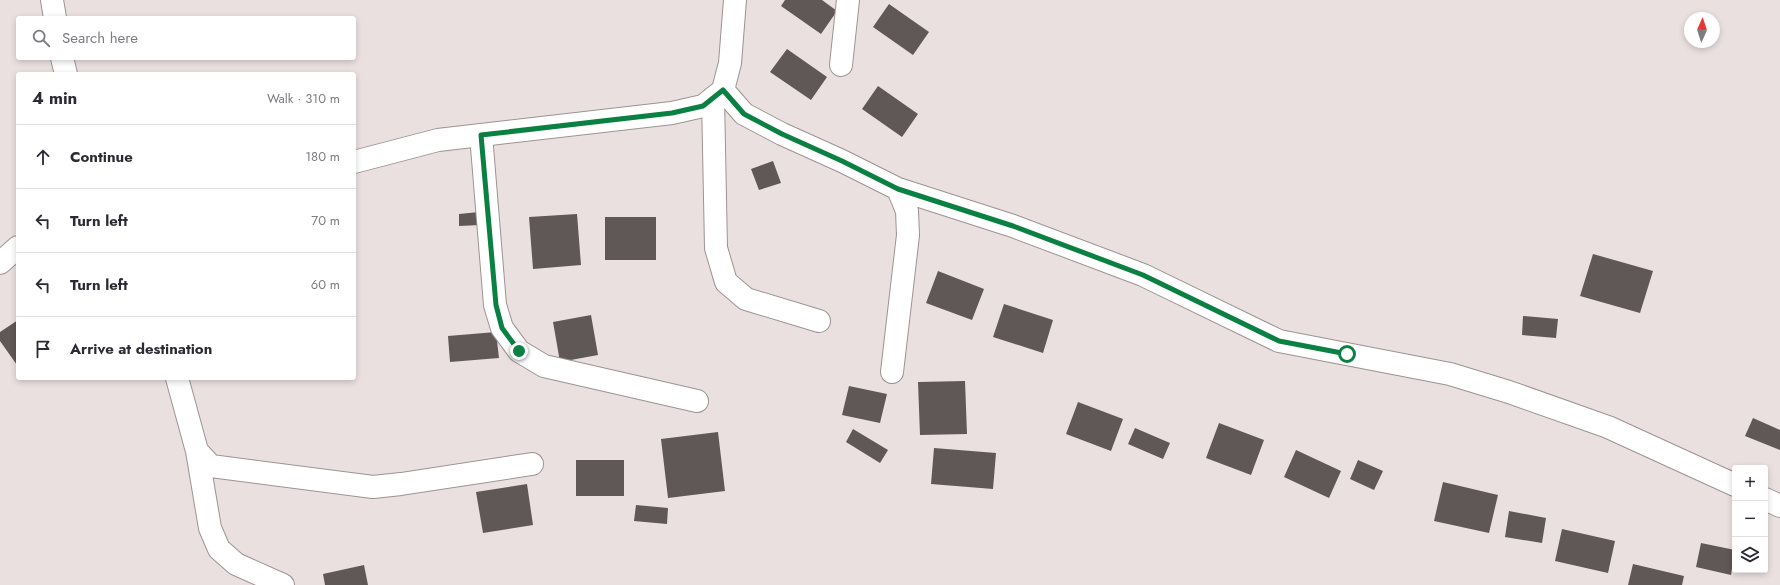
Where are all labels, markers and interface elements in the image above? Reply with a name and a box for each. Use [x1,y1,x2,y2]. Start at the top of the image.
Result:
north arrow [1684,12,1720,48]
search box [16,16,356,60]
icon: search [30,27,52,49]
text: Search here [62,27,138,49]
text: 4 min [32,86,77,110]
text: Walk · 310 m [267,89,340,108]
icon: ahead [32,146,54,168]
text: Continue [70,146,133,168]
text: 180 m [305,147,340,166]
icon: left [32,210,54,232]
text: Turn left [70,210,128,232]
text: 70 m [311,211,340,230]
icon: left [32,274,54,296]
text: Turn left [70,274,128,296]
text: 60 m [311,275,340,294]
icon: arrive [32,338,54,360]
text: Arrive at destination [70,338,212,360]
route end [510,342,528,360]
route start [1338,345,1356,363]
map controls [1732,465,1768,573]
button: + [1732,465,1768,501]
button: − [1732,501,1768,537]
button: layers [1732,537,1768,573]

